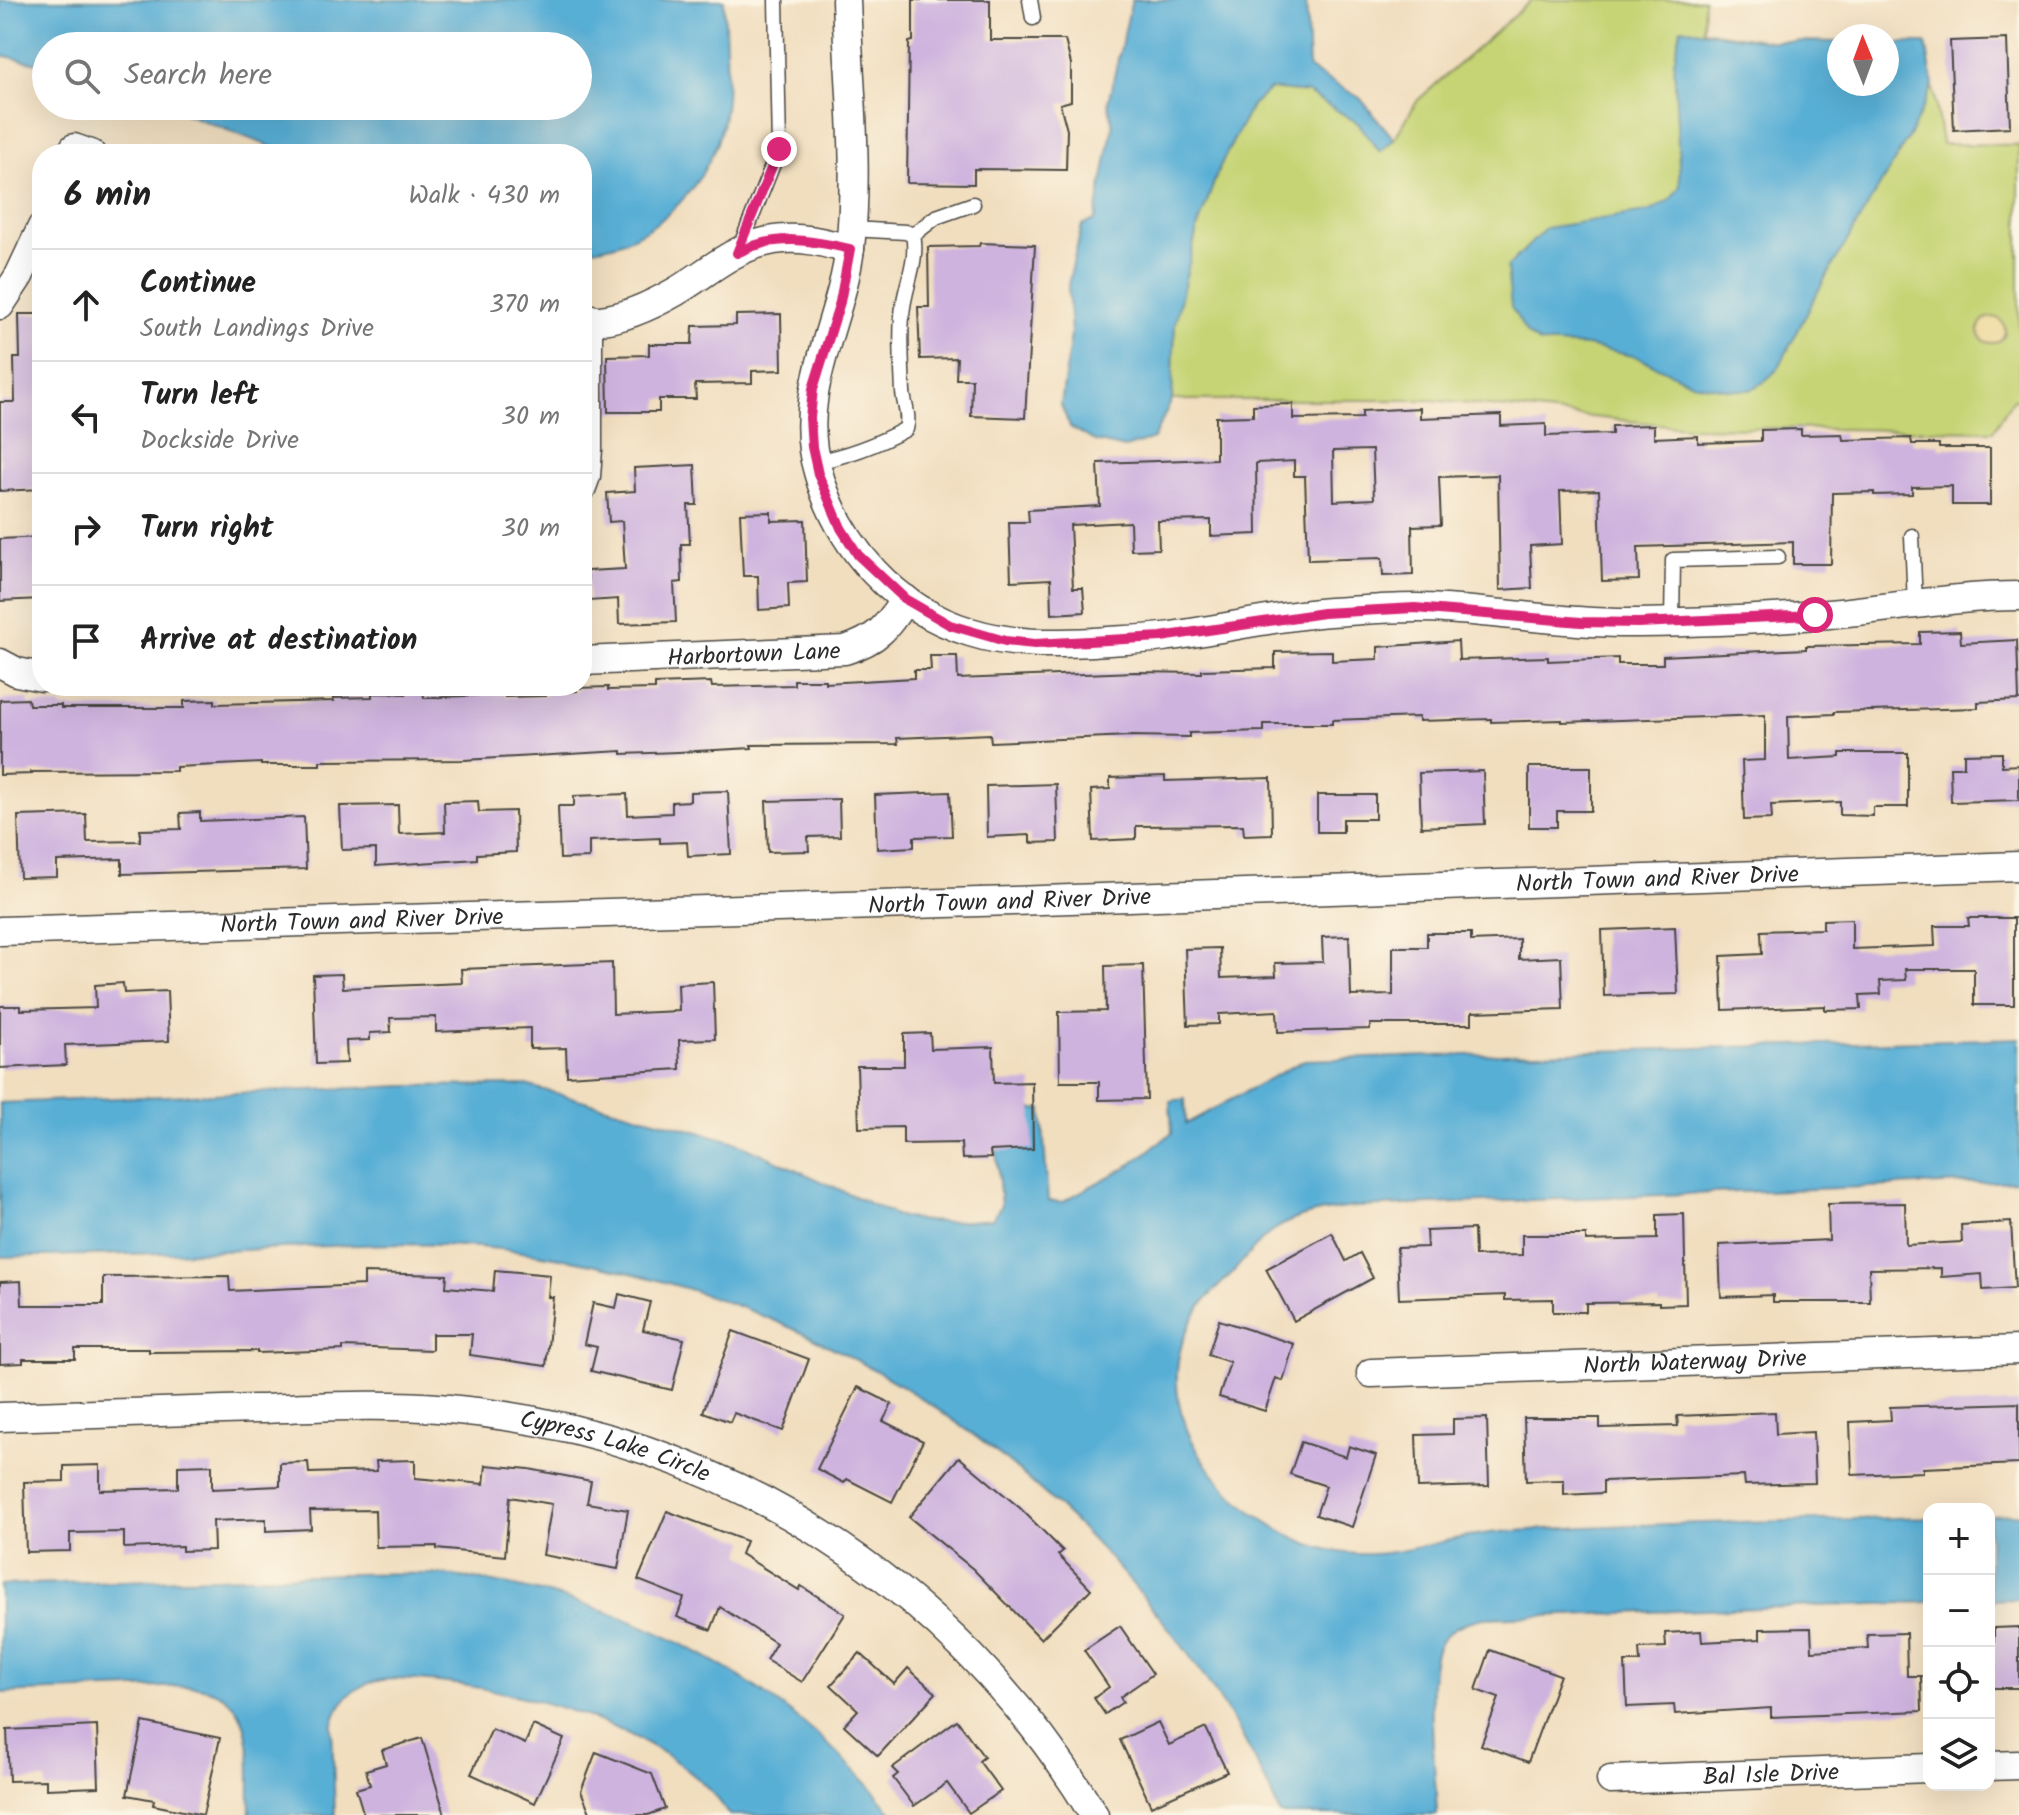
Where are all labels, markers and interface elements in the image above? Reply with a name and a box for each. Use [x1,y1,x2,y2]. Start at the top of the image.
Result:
north arrow [1827,24,1899,96]
search box [32,32,592,120]
text: Search here [124,52,272,100]
icon: search [60,54,104,98]
route end [761,131,797,167]
text: 6 min [64,169,151,223]
text: Walk · 430 m [409,175,560,217]
text: Continue [140,260,256,308]
icon: ahead [64,283,108,327]
text: 370 m [489,284,560,326]
text: South Landings Drive [140,308,374,350]
text: Turn left [140,372,259,420]
icon: left [64,395,108,439]
text: 30 m [501,396,560,438]
text: Dockside Drive [140,420,299,462]
text: Turn right [140,505,273,553]
icon: right [64,507,108,551]
text: 30 m [501,508,560,550]
route start [1797,597,1833,633]
text: Arrive at destination [140,617,417,665]
icon: arrive [64,619,108,663]
street label: Harbortown Lane [666,632,842,678]
street label: North Town and River Drive [1515,856,1800,905]
street label: North Town and River Drive [867,878,1152,926]
street label: North Town and River Drive [220,898,504,945]
street label: North Waterway Drive [1583,1340,1807,1386]
street label: Cypress Lake Circle [517,1401,716,1494]
map controls [1923,1503,1995,1791]
button: + [1923,1503,1995,1575]
button: − [1923,1575,1995,1647]
button: locate [1923,1647,1995,1719]
button: layers [1923,1719,1995,1791]
street label: Bal Isle Drive [1702,1753,1840,1798]

